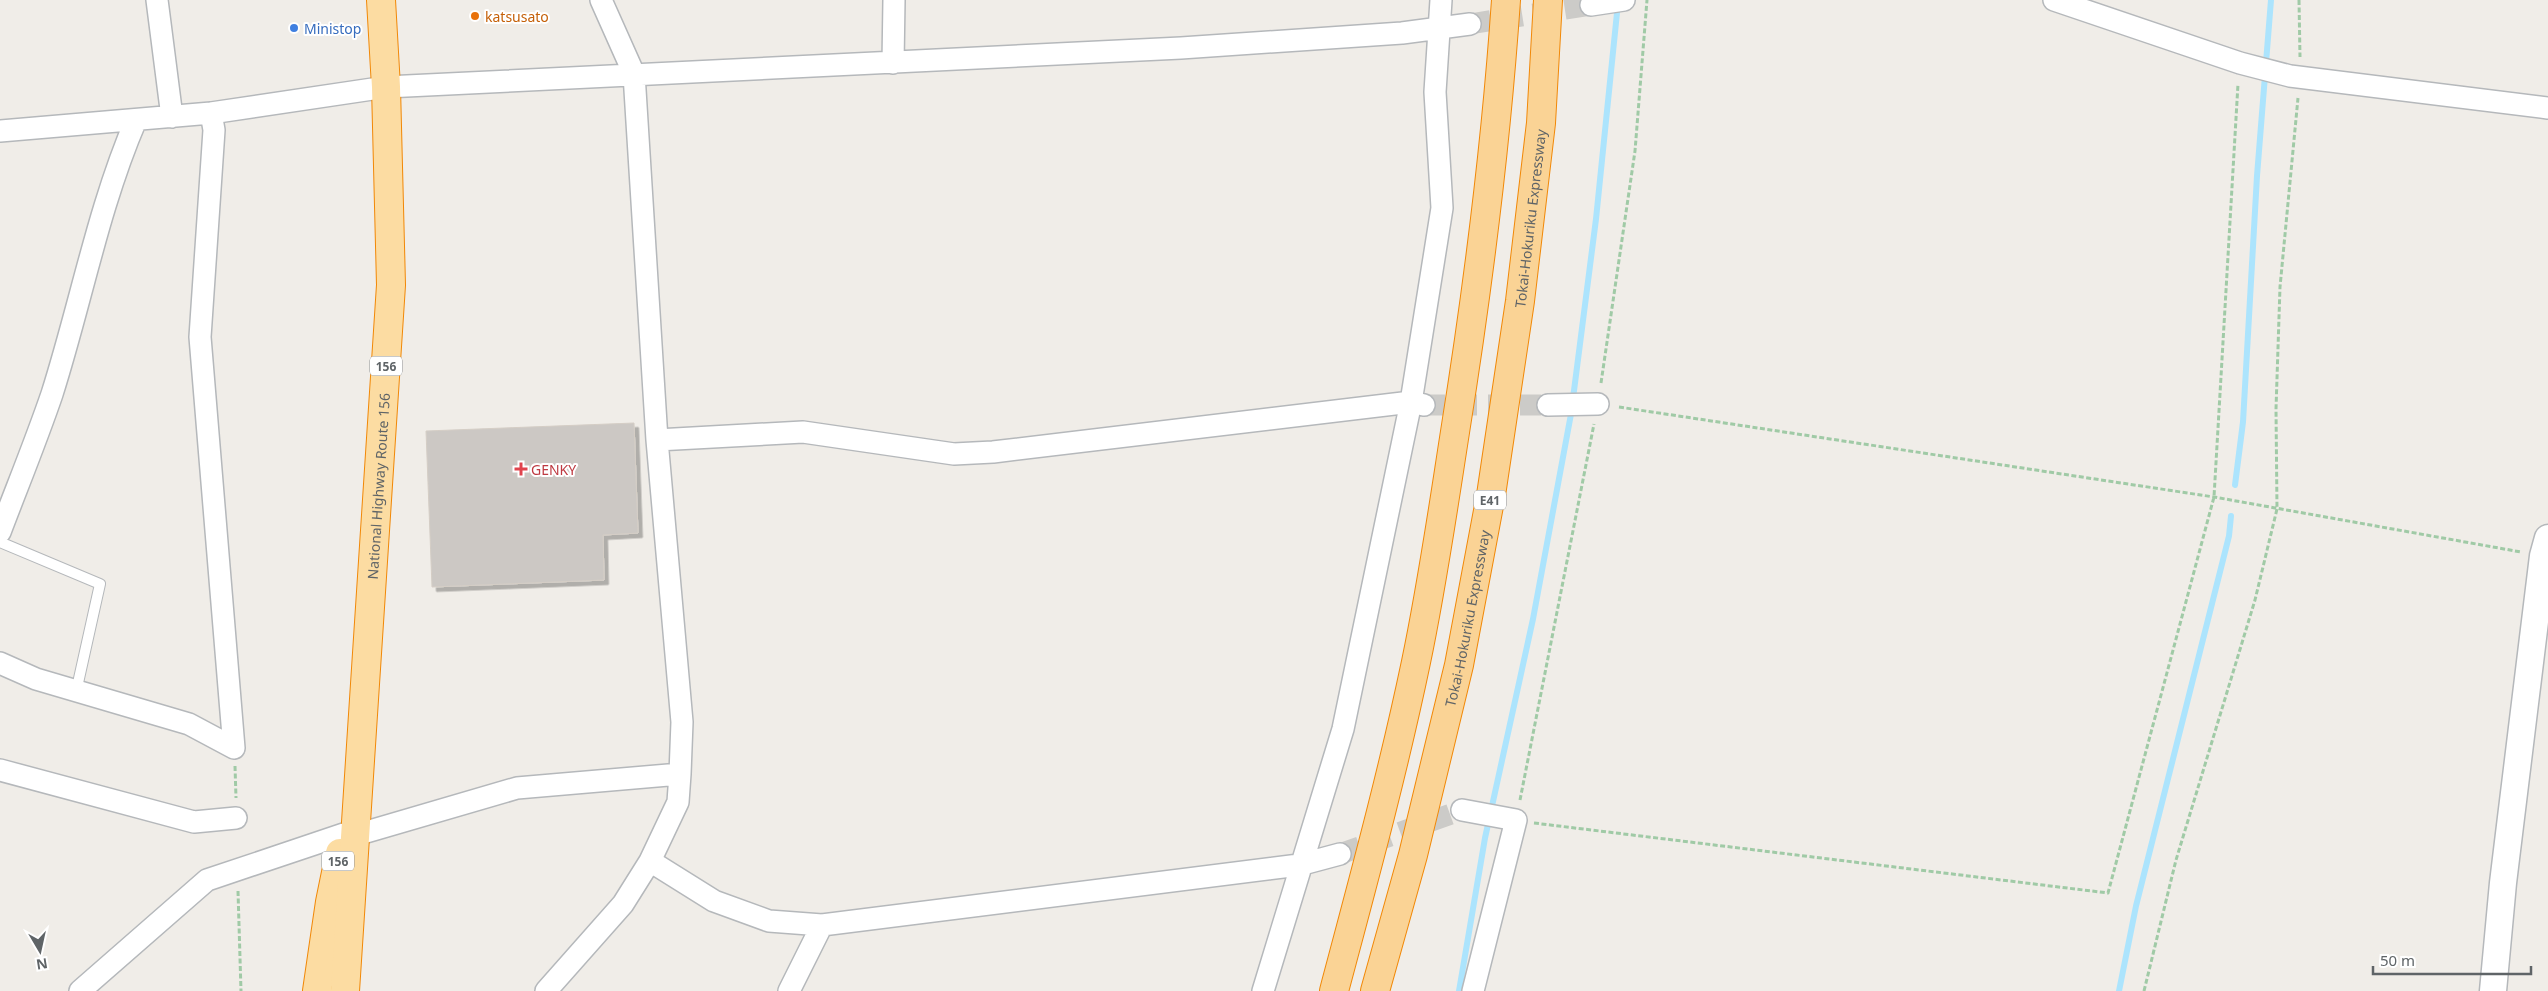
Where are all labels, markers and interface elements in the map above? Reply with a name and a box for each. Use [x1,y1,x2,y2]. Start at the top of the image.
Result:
place label: katsusato [485,7,549,26]
marker: katsusato [469,10,481,22]
place label: Ministop [304,19,361,38]
marker: Ministop [288,22,300,34]
street label: Tokai-Hokuriku Expressway [1510,127,1550,309]
road number: 156 [370,356,402,376]
street label: National Highway Route 156 [362,392,393,580]
place label: GENKY [531,460,576,479]
marker: GENKY [515,463,527,475]
road number: E41 [1474,490,1506,510]
street label: Tokai-Hokuriku Expressway [1440,528,1494,709]
road number: 156 [322,851,354,870]
north arrow [15,926,65,976]
scale bar [2373,944,2530,976]
text: 50 m [2380,950,2415,970]
text: N [35,954,49,975]

